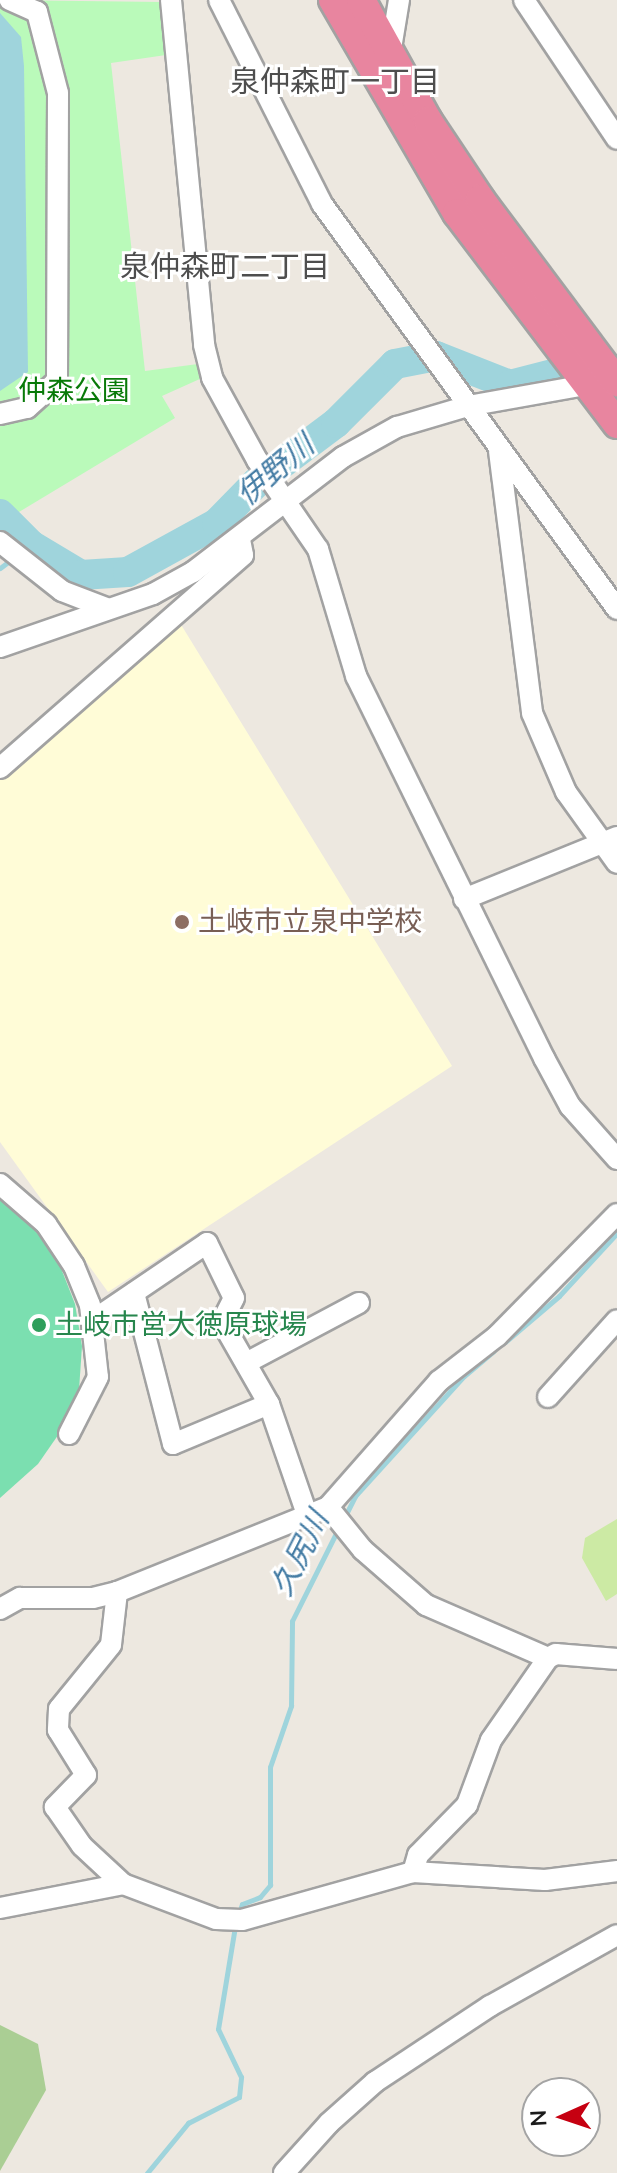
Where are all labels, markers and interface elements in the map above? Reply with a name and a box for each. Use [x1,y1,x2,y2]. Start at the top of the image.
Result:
district label: 泉仲森町一丁目 [230,65,440,101]
district label: 泉仲森町二丁目 [120,250,330,286]
park label: 仲森公園 [18,374,130,408]
water label: 伊野川 [230,428,322,514]
place label: 土岐市立泉中学校 [198,905,422,939]
marker: 土岐市立泉中学校 [173,913,191,931]
place label: 土岐市営大徳原球場 [55,1308,307,1342]
marker: 土岐市営大徳原球場 [30,1316,48,1334]
water label: 久尻川 [265,1506,337,1602]
north arrow [521,2077,601,2157]
text: N [524,2109,554,2127]

